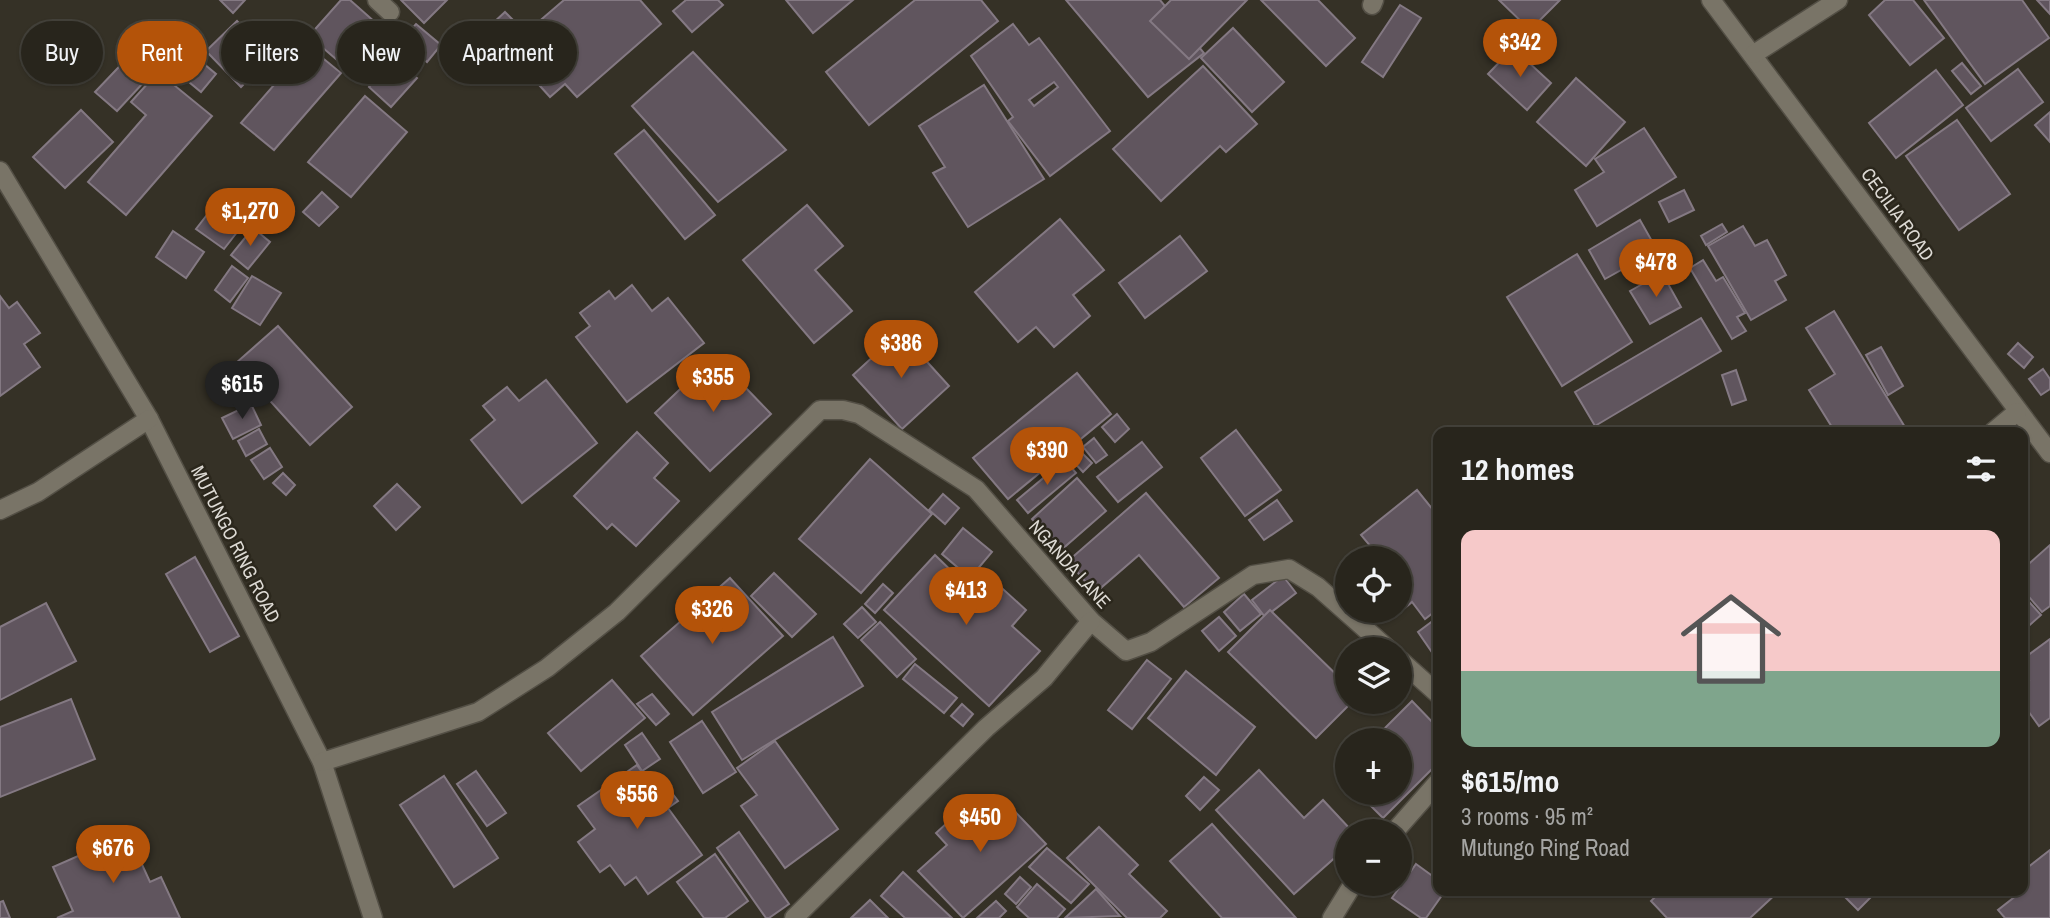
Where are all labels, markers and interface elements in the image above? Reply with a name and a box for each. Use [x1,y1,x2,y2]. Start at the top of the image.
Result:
pin: $342 [1479,20,1561,79]
chip: Buy [21,21,103,84]
chip: Rent [117,21,207,84]
chip: Filters [221,21,323,84]
chip: New [337,21,425,84]
chip: Apartment [439,21,577,84]
text: $342 [1499,26,1541,57]
street label: CECILIA ROAD [1855,162,1941,266]
pin: $1,270 [193,188,307,248]
text: $1,270 [221,195,279,226]
pin: $478 [1615,240,1697,299]
text: $478 [1635,246,1677,277]
pin: $386 [860,320,942,380]
text: $386 [880,327,922,358]
pin: $355 [672,354,754,414]
text: $355 [692,361,734,392]
pin: $615 [201,362,283,421]
text: $615 [221,368,263,399]
pin: $390 [1006,428,1088,487]
text: $390 [1026,434,1068,465]
text: 12 homes [1461,449,1575,489]
icon: filters [1962,450,2000,488]
street label: MUTUNGO RING ROAD [185,461,287,627]
street label: NGANDA LANE [1023,514,1117,614]
map controls [1335,546,1412,896]
button: locate [1335,546,1412,623]
pin: $413 [925,568,1007,627]
text: $413 [945,574,987,605]
icon: home [1668,576,1794,702]
pin: $326 [671,586,753,646]
text: $326 [691,593,733,624]
button: layers [1335,637,1412,714]
button: + [1335,728,1412,805]
text: $615/mo [1461,761,1559,801]
pin: $556 [596,772,678,831]
text: $556 [616,778,658,809]
pin: $450 [939,794,1021,854]
text: $450 [959,801,1001,832]
text: 3 rooms · 95 m² [1461,801,1593,832]
button: − [1335,819,1412,896]
pin: $676 [72,826,154,885]
text: $676 [92,832,134,863]
text: Mutungo Ring Road [1461,832,1630,863]

